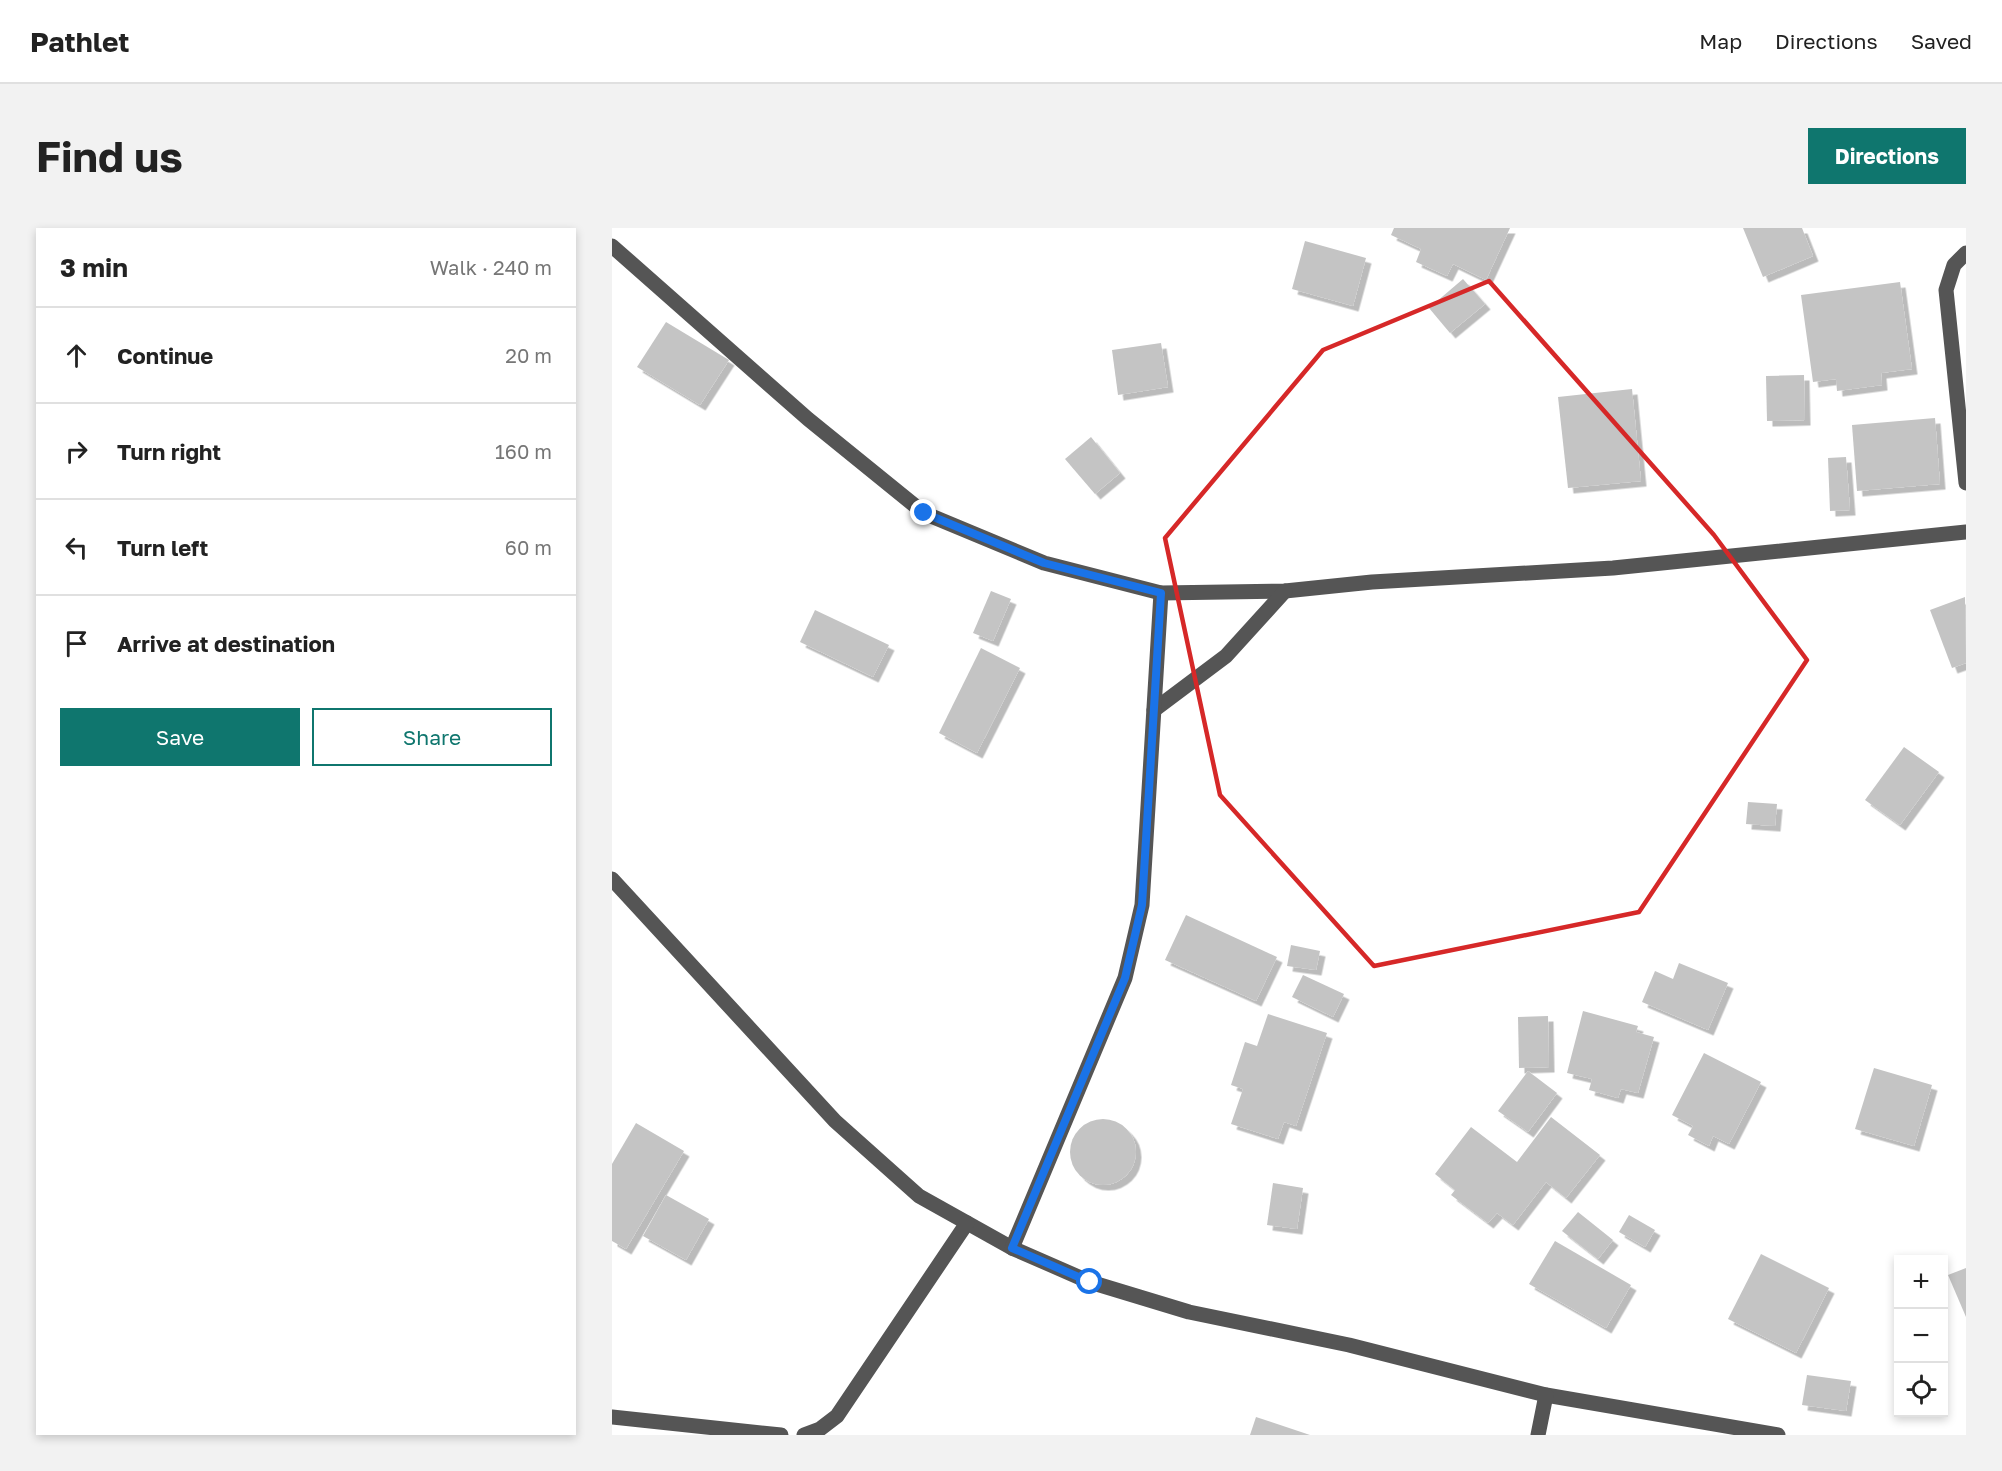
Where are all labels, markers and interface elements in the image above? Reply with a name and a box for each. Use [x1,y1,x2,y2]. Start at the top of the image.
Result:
text: Pathlet [30,25,130,58]
text: Map [1699,28,1742,54]
text: Directions [1775,28,1878,54]
text: Saved [1911,28,1972,54]
button: Directions [1808,128,1966,184]
text: Find us [36,131,183,181]
text: 3 min [60,252,128,283]
text: Walk · 240 m [430,255,552,279]
icon: ahead [60,339,93,372]
text: Continue [117,342,213,369]
text: 20 m [505,343,552,367]
icon: right [60,435,93,468]
text: Turn right [117,438,221,465]
text: 160 m [495,439,552,463]
route end [910,499,936,525]
icon: left [60,531,93,564]
text: Turn left [117,534,208,561]
text: 60 m [505,535,552,559]
icon: arrive [60,627,93,660]
text: Arrive at destination [117,630,335,657]
button: Save [60,708,300,766]
button: Share [312,708,552,766]
map controls [1894,1255,1948,1417]
button: + [1894,1255,1948,1309]
route start [1076,1268,1102,1294]
button: − [1894,1309,1948,1363]
button: locate [1894,1363,1948,1417]

